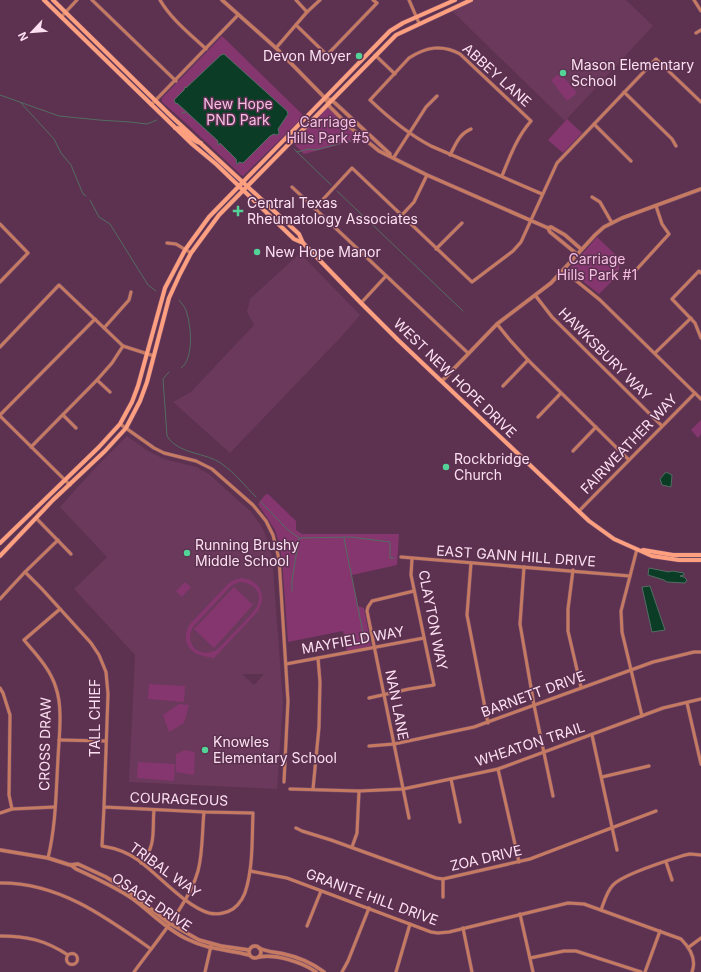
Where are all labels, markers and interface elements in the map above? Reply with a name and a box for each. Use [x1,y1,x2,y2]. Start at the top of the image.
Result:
north arrow [12,12,52,52]
text: N [15,30,31,43]
street label: ABBEY LANE [460,39,535,110]
place label: Devon Moyer [263,47,351,64]
marker: Devon Moyer [354,51,364,61]
place label: Mason Elementary School [571,56,694,89]
marker: Mason Elementary School [558,68,568,78]
park label: New Hope PND Park [203,95,273,128]
park label: Carriage Hills Park #5 [286,113,370,146]
place label: Central Texas Rheumatology Associates [247,194,418,227]
marker: Central Texas Rheumatology Associates [232,205,244,217]
place label: New Hope Manor [265,243,381,260]
marker: New Hope Manor [252,247,262,257]
park label: Carriage Hills Park #1 [557,250,637,283]
street label: HAWKSBURY WAY [555,304,656,404]
street label: WEST NEW HOPE DRIVE [390,314,520,441]
street label: FAIRWEATHER WAY [577,390,681,497]
place label: Rockbridge Church [454,450,530,483]
marker: Rockbridge Church [441,462,451,472]
place label: Running Brushy Middle School [195,536,299,569]
street label: EAST GANN HILL DRIVE [436,541,596,570]
marker: Running Brushy Middle School [182,548,192,558]
street label: CLAYTON WAY [415,568,452,672]
street label: MAYFIELD WAY [300,622,406,657]
street label: BARNETT DRIVE [478,667,587,720]
street label: NAN LANE [382,668,413,741]
street label: TALL CHIEF [86,679,103,757]
street label: CROSS DRAW [35,697,54,791]
street label: WHEATON TRAIL [473,718,587,769]
place label: Knowles Elementary School [213,733,337,766]
marker: Knowles Elementary School [200,745,210,755]
street label: COURAGEOUS [129,788,229,809]
street label: TRIBAL WAY [126,838,205,901]
street label: ZOA DRIVE [448,841,523,874]
street label: GRANITE HILL DRIVE [304,865,441,928]
street label: OSAGE DRIVE [109,869,195,935]

